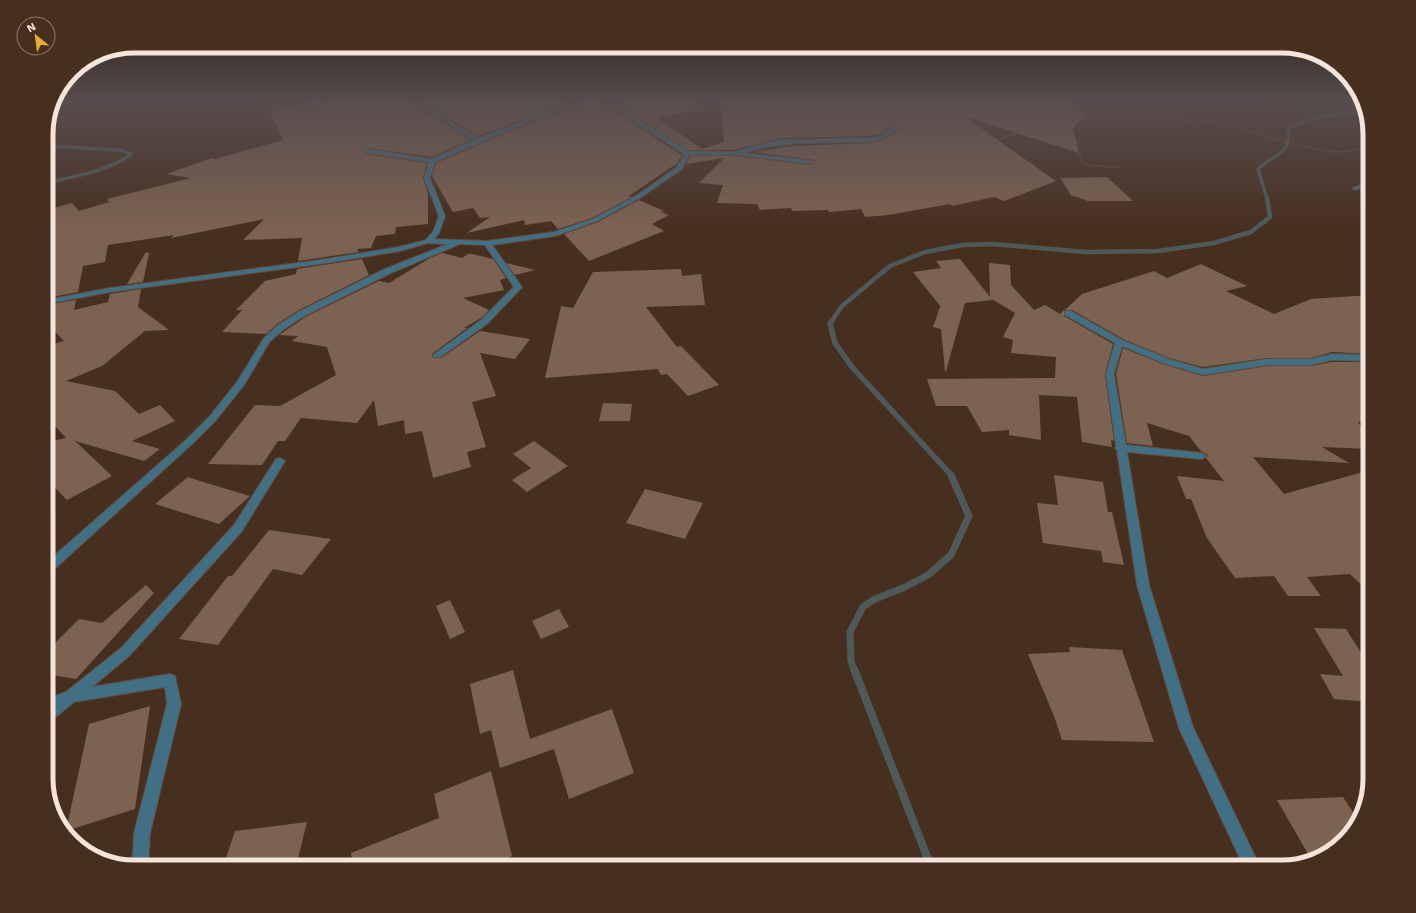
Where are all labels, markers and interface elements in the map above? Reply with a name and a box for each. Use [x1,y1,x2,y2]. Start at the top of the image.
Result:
north arrow [16,16,56,56]
text: N [25,20,38,35]

